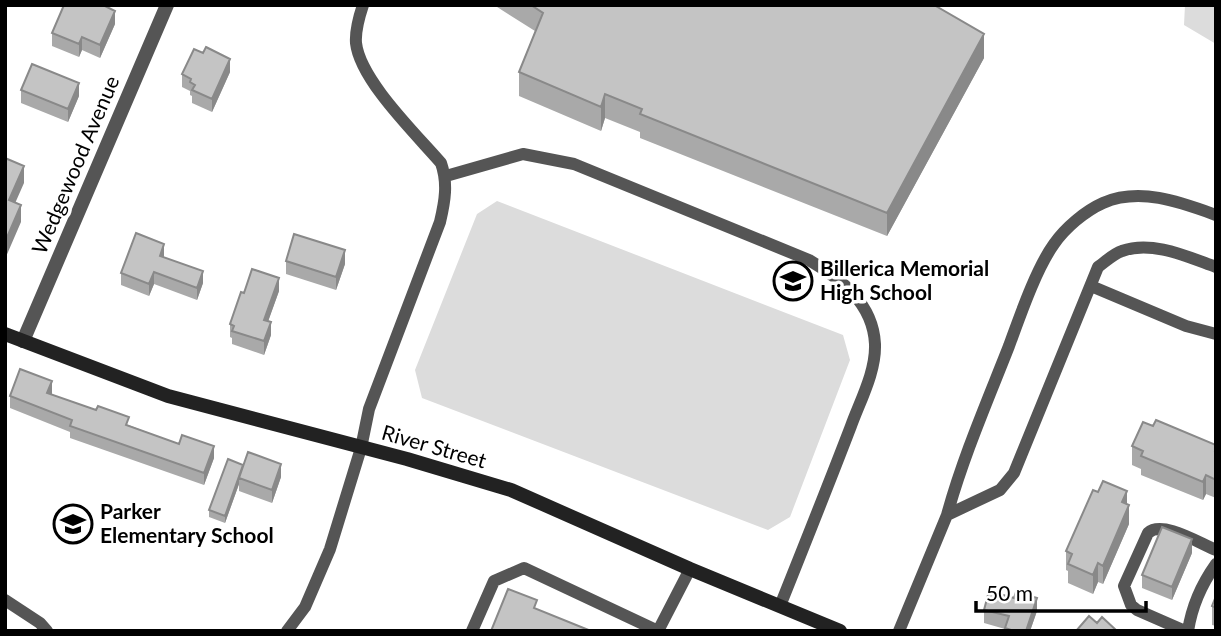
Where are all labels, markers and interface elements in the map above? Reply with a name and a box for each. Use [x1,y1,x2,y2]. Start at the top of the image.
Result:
street label: Wedgewood Avenue [26,71,123,257]
place label: Billerica Memorial High School [820,255,989,304]
school or university icon: Billerica Memorial High School [772,260,814,302]
street label: River Street [379,419,490,473]
place label: Parker Elementary School [100,498,274,547]
school or university icon: Parker Elementary School [52,503,94,545]
scale bar [976,570,1146,614]
text: 50 m [986,580,1033,605]

